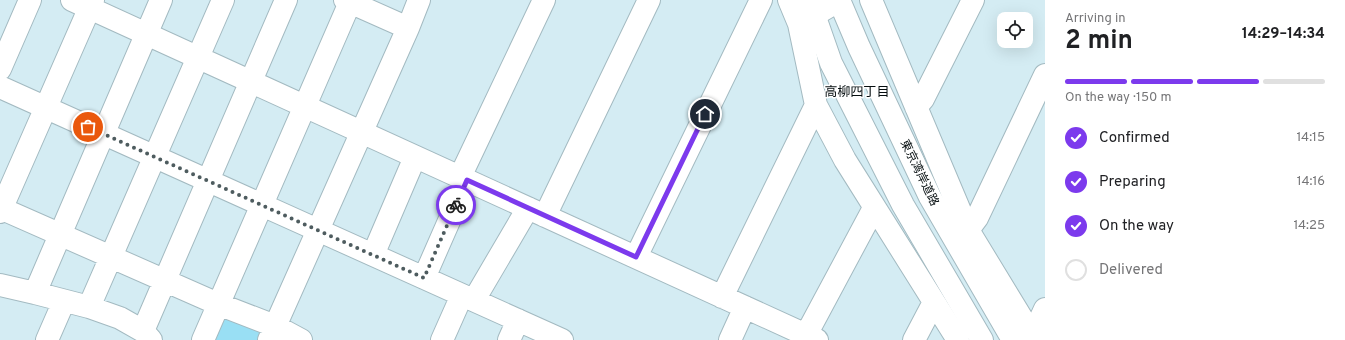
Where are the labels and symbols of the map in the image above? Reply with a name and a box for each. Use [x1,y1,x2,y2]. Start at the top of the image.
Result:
district label: 高柳四丁目 [824,85,890,101]
pin [688,97,722,131]
pin [71,110,105,144]
street label: 東京湾岸道路 [896,137,942,209]
courier [436,185,476,225]

